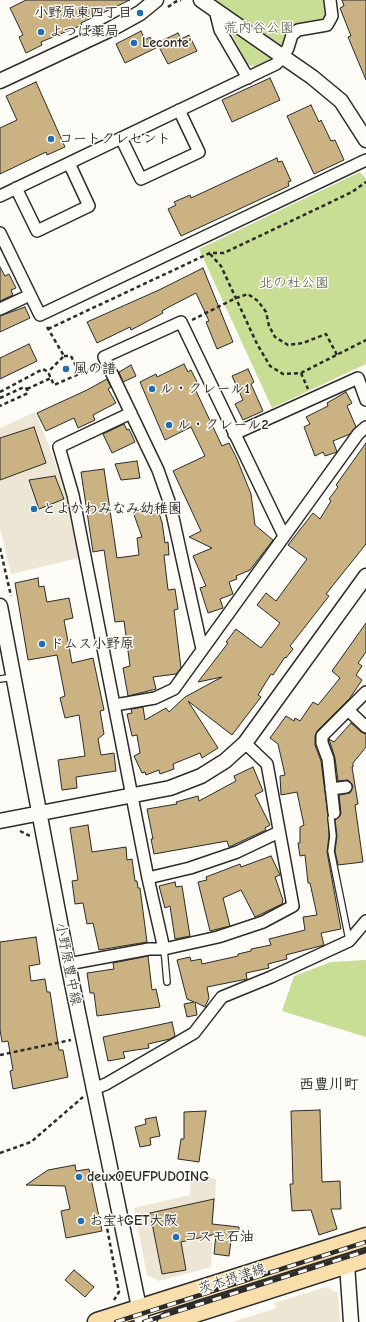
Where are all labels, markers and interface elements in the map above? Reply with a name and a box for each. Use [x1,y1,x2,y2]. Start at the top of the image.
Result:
place label: 小野原東四丁目 [34,5,132,21]
marker: 小野原東四丁目 [135,8,145,18]
park label: 荒内谷公園 [224,20,294,36]
place label: よつば薬局 [49,24,119,40]
marker: よつば薬局 [36,27,46,37]
place label: Leconte' [142,35,191,51]
marker: Leconte' [129,38,139,48]
place label: コートクレセント [59,131,171,147]
marker: コートクレセント [46,134,56,144]
park label: 北の杜公園 [259,275,329,291]
place label: 風の譜 [74,361,116,377]
marker: 風の譜 [61,364,71,374]
place label: ル・クレール1 [160,381,250,397]
marker: ル・クレール1 [147,384,157,394]
place label: ル・クレール2 [177,417,269,433]
marker: ル・クレール2 [164,420,174,430]
place label: とよかわみなみ幼稚園 [42,501,182,517]
marker: とよかわみなみ幼稚園 [29,504,39,514]
place label: ドムス小野原 [50,636,134,652]
marker: ドムス小野原 [37,639,47,649]
street label: 小野原豊中線 [52,921,84,1007]
district label: 西豊川町 [299,1076,359,1094]
place label: deuxOEUFPUDOING [87,1169,209,1185]
marker: deuxOEUFPUDOING [74,1172,84,1182]
place label: お宝ｷGET大阪 [89,1213,178,1229]
marker: お宝ｷGET大阪 [76,1216,86,1226]
place label: コスモ石油 [184,1229,254,1245]
marker: コスモ石油 [171,1232,181,1242]
street label: 茨木摂津線 [196,1260,268,1298]

